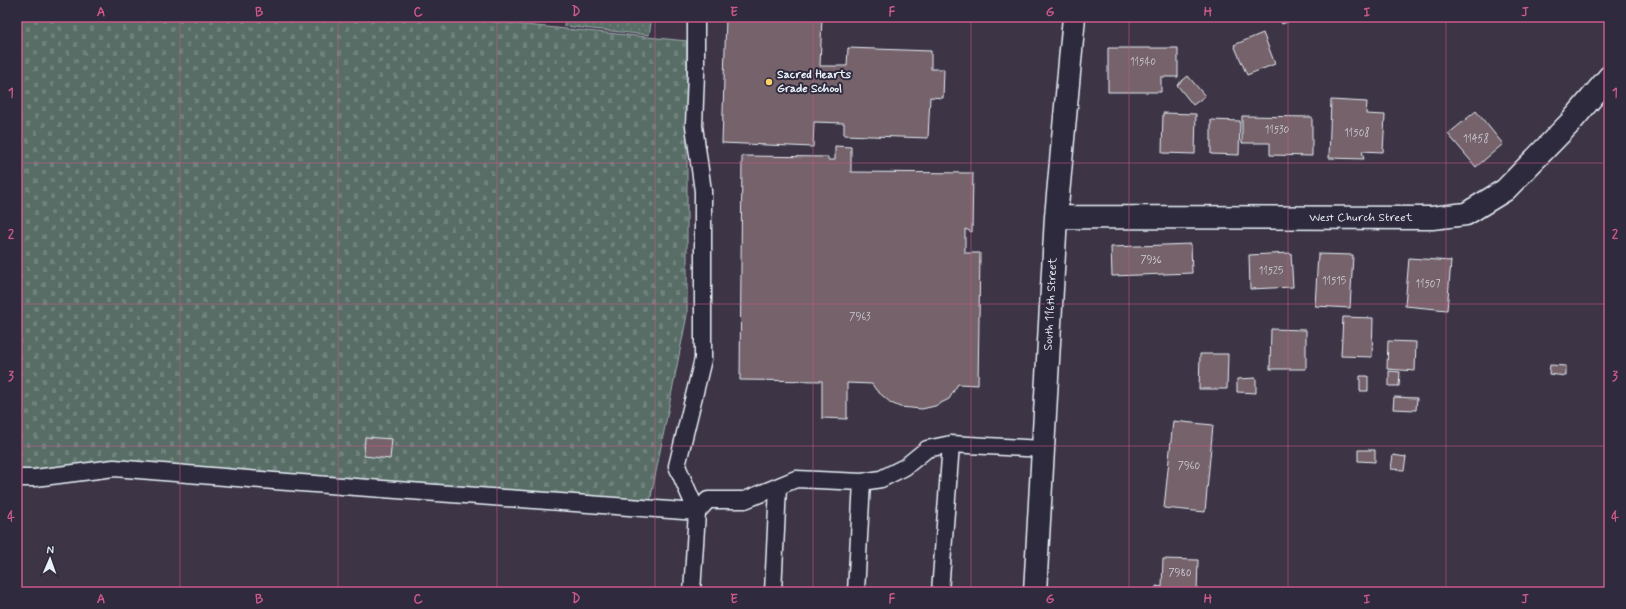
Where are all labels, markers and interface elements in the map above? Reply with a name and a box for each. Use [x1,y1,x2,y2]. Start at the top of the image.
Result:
text: A [97,4,105,21]
text: B [255,4,264,21]
text: C [413,4,423,21]
text: D [572,4,581,21]
text: E [730,4,738,21]
text: F [889,4,896,21]
text: G [1046,4,1055,21]
text: H [1204,4,1213,21]
text: I [1364,4,1371,21]
text: J [1521,4,1529,21]
house number: 11540 [1130,56,1156,69]
place label: Sacred Hearts Grade School [777,67,852,97]
marker: Sacred Hearts Grade School [764,77,774,87]
text: 1 [8,85,14,102]
text: 1 [1612,85,1618,102]
house number: 11530 [1265,124,1290,137]
house number: 11508 [1344,126,1370,140]
house number: 11458 [1463,132,1489,146]
street label: West Church Street [1309,210,1413,226]
text: 2 [8,226,15,243]
text: 2 [1612,226,1619,243]
house number: 7936 [1140,254,1162,267]
street label: South 116th Street [1041,257,1061,351]
house number: 11525 [1259,265,1283,278]
house number: 11515 [1322,275,1346,288]
house number: 11507 [1416,278,1440,291]
house number: 7963 [849,311,871,324]
text: 3 [8,368,14,385]
text: 3 [1612,368,1618,385]
house number: 7960 [1178,460,1201,473]
text: 4 [7,509,15,526]
text: 4 [1611,509,1619,526]
north arrow [30,539,70,579]
text: N [46,543,54,557]
house number: 7980 [1168,567,1192,580]
text: A [97,591,105,608]
text: B [255,591,264,608]
text: C [413,591,423,608]
text: D [572,591,581,608]
text: E [730,591,738,608]
text: F [889,591,896,608]
text: G [1046,591,1055,608]
text: H [1204,591,1213,608]
text: I [1364,591,1371,608]
text: J [1521,591,1529,608]

